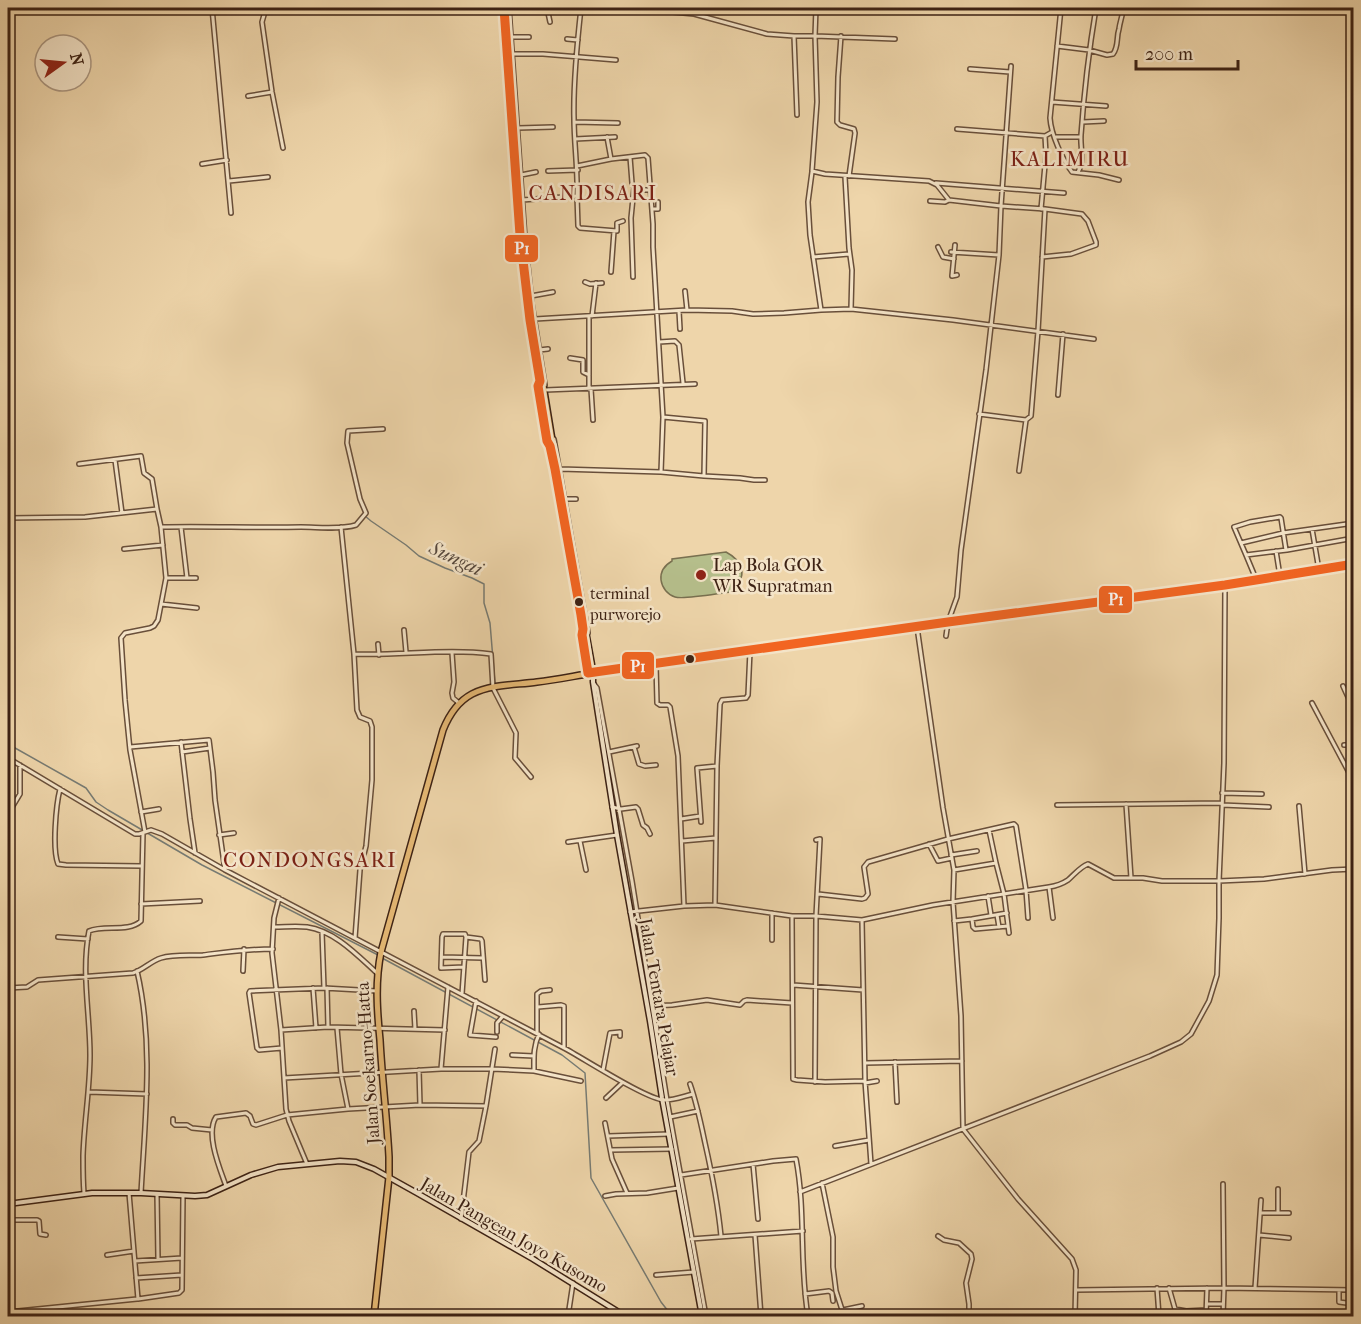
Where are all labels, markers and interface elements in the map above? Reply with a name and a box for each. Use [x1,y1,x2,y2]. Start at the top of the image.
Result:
north arrow [33,33,93,93]
scale bar [1136,33,1238,71]
text: 200 m [1145,44,1193,65]
text: N [66,51,88,68]
district label: KALIMIRU [1010,147,1130,171]
district label: CANDISARI [528,181,658,205]
line badge: P1 [504,234,539,263]
text: P1 [514,239,530,258]
water label: Sungai [425,536,487,581]
place label: Lap Bola GOR WR Supratman [712,555,833,597]
marker: Lap Bola GOR WR Supratman [694,568,708,582]
place label: terminal purworejo [589,584,661,624]
line badge: P1 [1098,585,1133,614]
text: P1 [1108,590,1124,609]
marker: terminal purworejo [573,596,585,608]
line badge: P1 [621,651,655,680]
unlabelled marker [684,653,696,665]
text: P1 [630,657,646,676]
district label: CONDONGSARI [223,848,397,872]
street label: Jalan Tentara Pelajar [634,915,683,1078]
street label: Jalan Soekarno-Hatta [352,980,385,1147]
street label: Jalan Pangean Joyo Kusomo [415,1172,611,1298]

